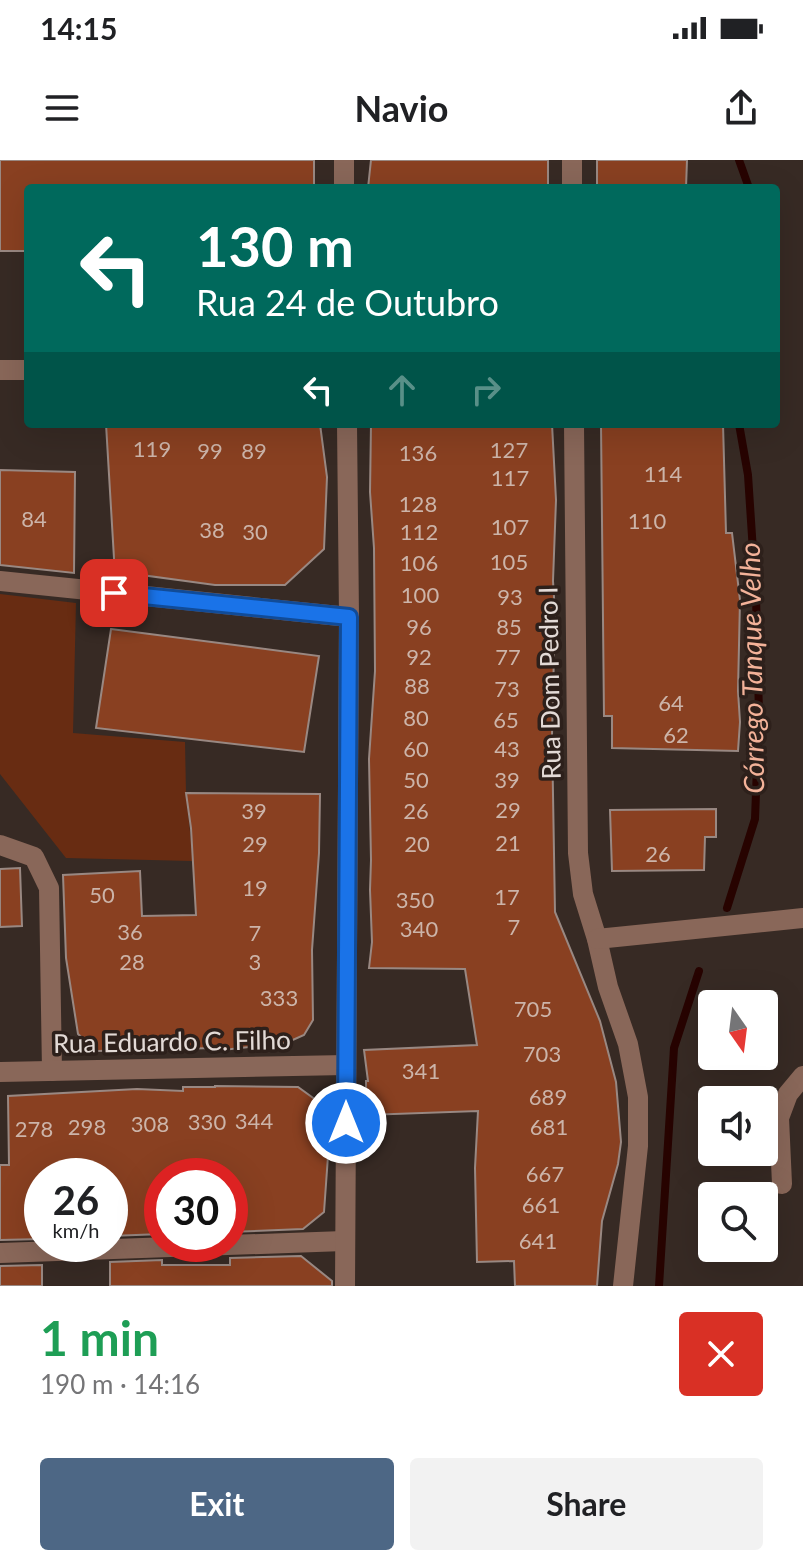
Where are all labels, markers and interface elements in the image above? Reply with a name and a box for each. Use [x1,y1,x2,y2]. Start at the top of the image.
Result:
text: 14:15 [40,10,117,46]
icon: menu [40,86,84,130]
text: Navio [355,86,448,130]
icon: share [719,86,763,130]
text: 130 m [196,212,354,279]
icon: left [64,216,168,320]
text: Rua 24 de Outubro [196,280,499,324]
icon: left [296,368,340,412]
icon: ahead [380,368,424,412]
icon: right [464,368,508,412]
house number: 119 [133,435,171,462]
house number: 127 [490,436,528,463]
house number: 99 [197,437,223,464]
house number: 89 [241,437,267,464]
house number: 136 [399,439,437,466]
house number: 114 [644,460,682,487]
house number: 117 [491,464,529,491]
house number: 128 [399,490,437,517]
house number: 84 [21,505,47,532]
house number: 110 [628,507,666,534]
house number: 107 [491,513,529,540]
house number: 38 [199,516,225,543]
house number: 30 [242,518,268,545]
house number: 112 [400,518,438,545]
water label: Córrego Tanque Velho [732,542,770,794]
house number: 105 [490,548,528,575]
house number: 106 [400,549,438,576]
pin [80,559,148,627]
icon: arrive [92,571,136,615]
house number: 100 [401,581,439,608]
house number: 93 [497,583,523,610]
street label: Rua Dom Pedro I [531,586,567,780]
house number: 96 [406,613,432,640]
house number: 85 [496,613,522,640]
house number: 92 [406,643,432,670]
house number: 77 [495,643,521,670]
house number: 88 [404,672,430,699]
house number: 73 [494,675,520,702]
house number: 64 [658,689,684,716]
house number: 80 [403,704,429,731]
house number: 65 [493,706,519,733]
house number: 62 [663,721,689,748]
house number: 60 [403,735,429,762]
house number: 43 [494,735,520,762]
house number: 50 [403,766,429,793]
house number: 39 [494,766,520,793]
house number: 29 [495,796,521,823]
house number: 39 [241,797,267,824]
house number: 26 [403,797,429,824]
house number: 21 [495,829,521,856]
house number: 29 [242,830,268,857]
house number: 20 [404,830,430,857]
house number: 26 [645,840,671,867]
house number: 19 [242,874,268,901]
house number: 50 [89,881,115,908]
house number: 17 [494,883,520,910]
house number: 350 [396,886,434,913]
house number: 7 [508,913,520,940]
house number: 340 [400,915,438,942]
house number: 36 [117,918,143,945]
house number: 7 [249,919,261,946]
house number: 28 [119,948,145,975]
house number: 3 [249,948,261,975]
house number: 333 [260,984,298,1011]
north arrow [698,990,778,1070]
map controls [698,990,778,1262]
house number: 705 [514,995,552,1022]
street label: Rua Eduardo C. Filho [53,1023,291,1059]
house number: 703 [523,1040,561,1067]
house number: 341 [402,1057,440,1084]
position arrow [304,1081,388,1165]
house number: 689 [529,1083,567,1110]
button: sound [698,1086,778,1166]
house number: 344 [235,1107,273,1134]
house number: 330 [188,1108,226,1135]
house number: 308 [131,1110,169,1137]
house number: 298 [68,1113,106,1140]
house number: 681 [530,1113,568,1140]
house number: 278 [15,1115,53,1142]
speed limit sign: 30 [144,1158,248,1262]
house number: 667 [526,1160,564,1187]
text: 26 [53,1176,99,1224]
button: search [698,1182,778,1262]
house number: 661 [522,1191,560,1218]
text: km/h [53,1218,99,1242]
house number: 641 [519,1227,557,1254]
text: 1 min [40,1309,159,1366]
button: close [679,1312,763,1396]
text: 190 m · 14:16 [40,1368,200,1400]
button: Exit [40,1458,394,1550]
button: Share [410,1458,763,1550]

